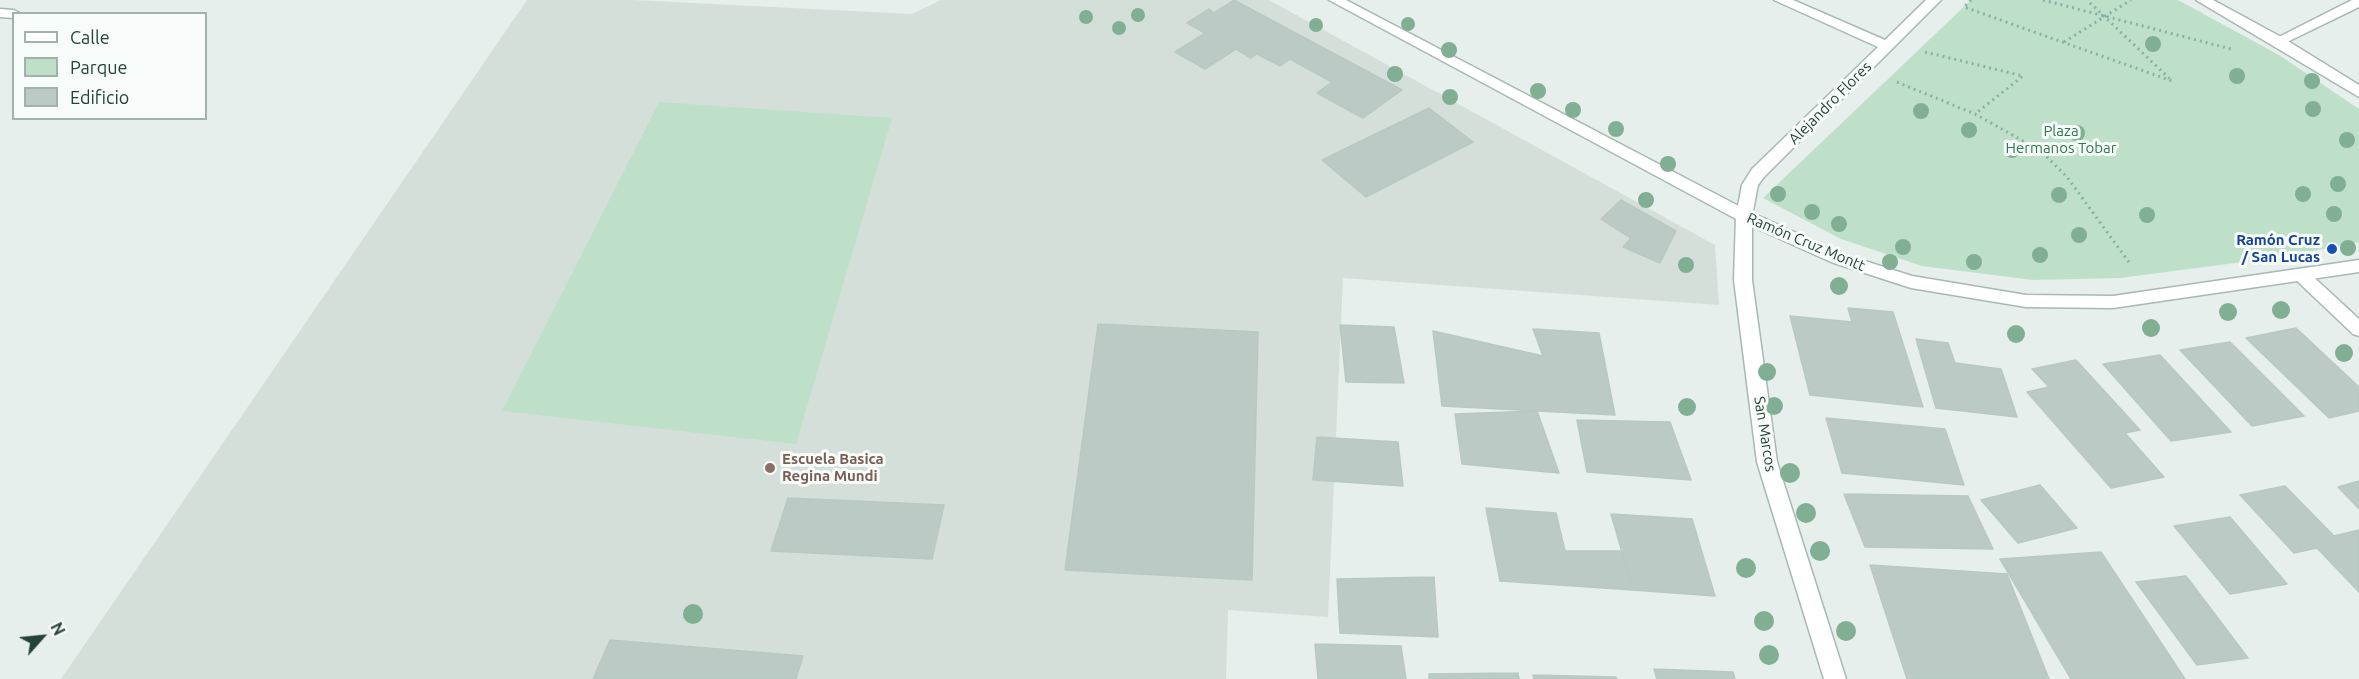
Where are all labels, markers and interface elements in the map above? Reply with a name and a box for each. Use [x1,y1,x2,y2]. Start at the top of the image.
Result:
legend [12,12,207,120]
text: Calle [70,27,110,47]
text: Parque [70,57,127,77]
street label: Alejandro Flores [1785,58,1875,148]
text: Edificio [70,87,129,107]
park label: Plaza Hermanos Tobar [2006,122,2116,157]
street label: Ramón Cruz Montt [1744,209,1868,275]
place label: Ramón Cruz / San Lucas [2236,231,2320,266]
marker: Ramón Cruz / San Lucas [2325,242,2339,256]
street label: San Marcos [1750,395,1780,473]
place label: Escuela Basica Regina Mundi [782,450,884,485]
marker: Escuela Basica Regina Mundi [763,461,777,475]
north arrow [12,607,72,667]
text: N [47,619,69,638]

